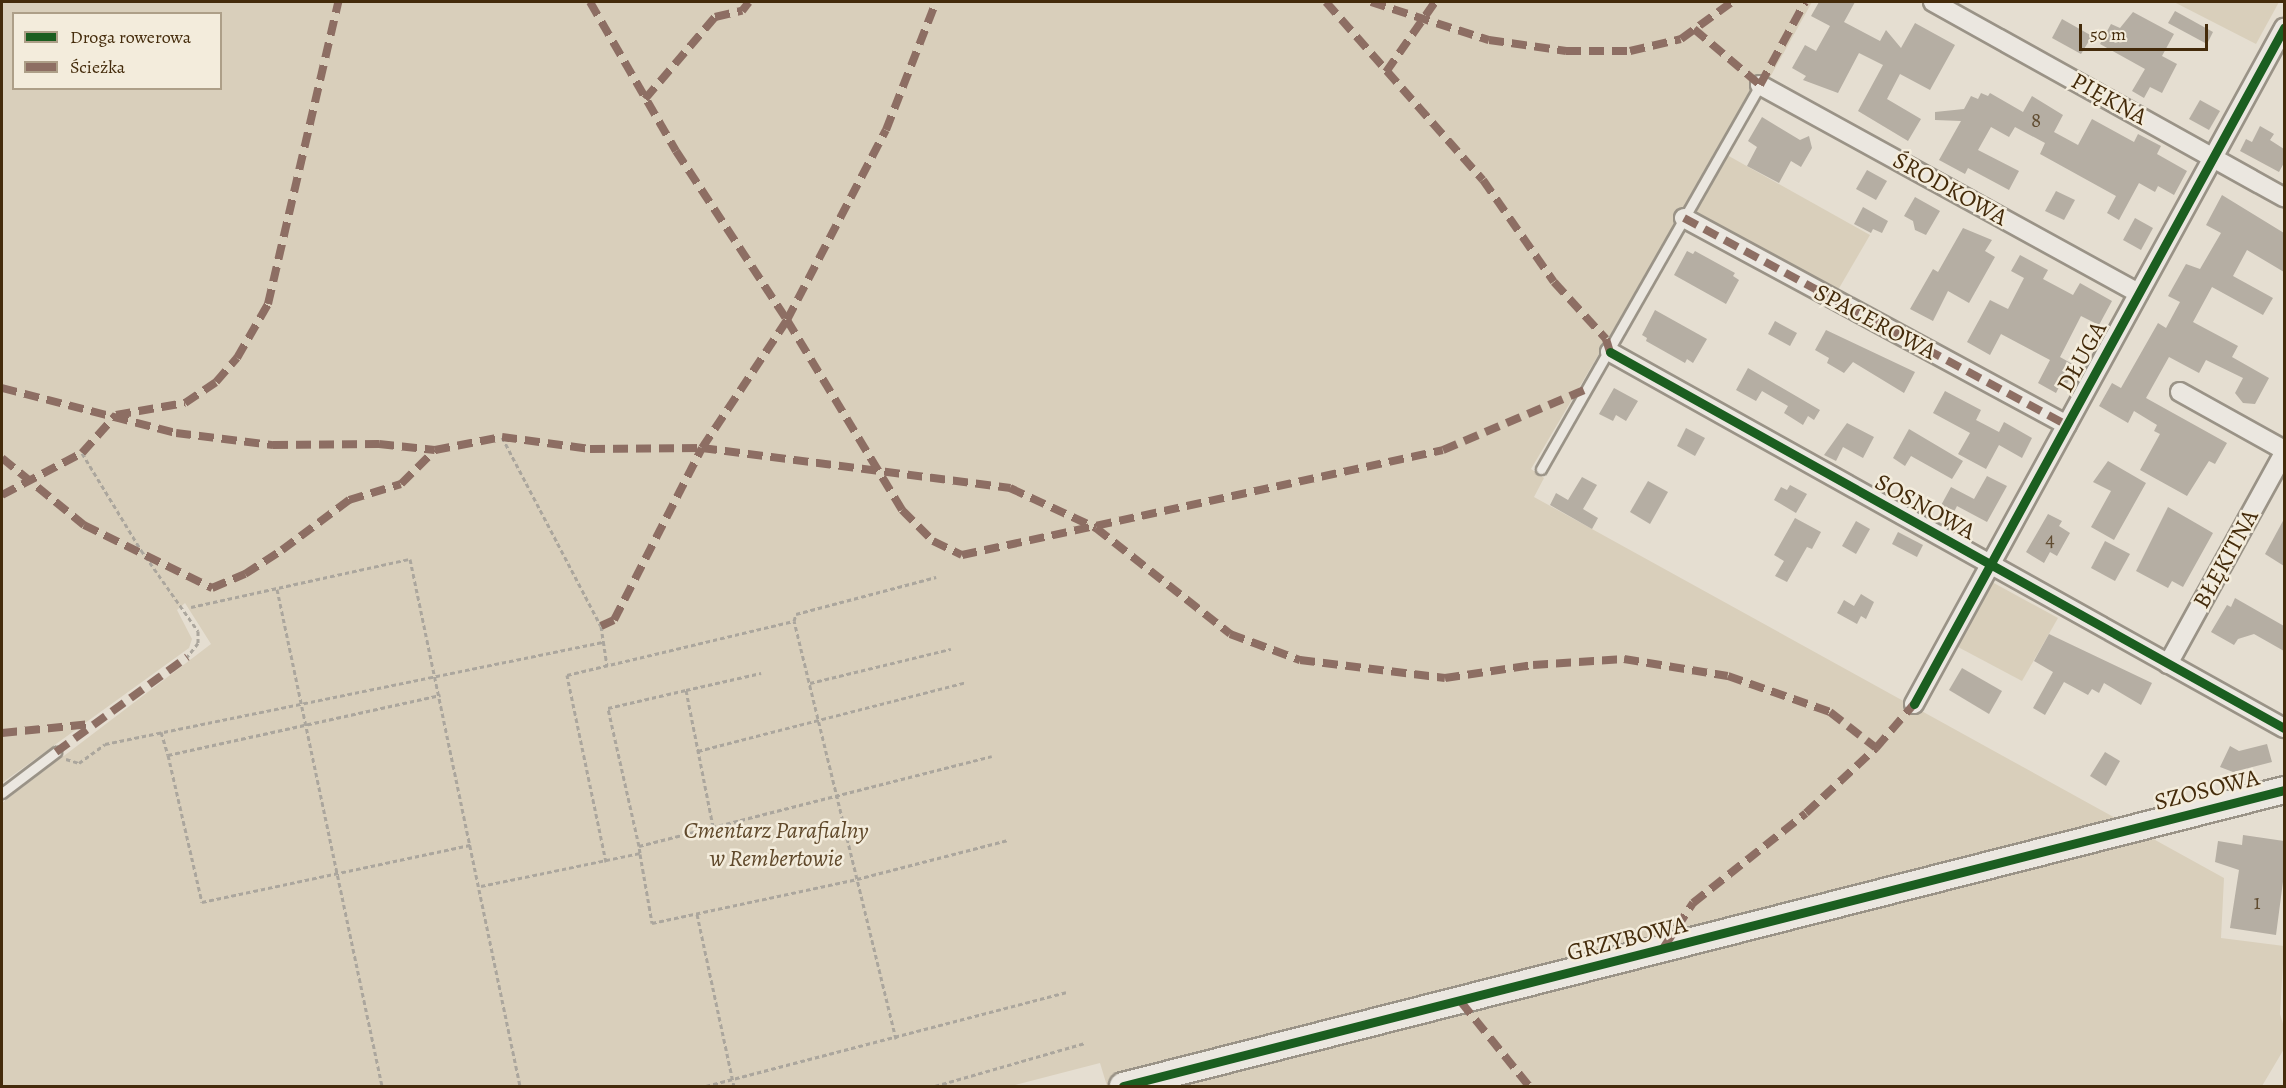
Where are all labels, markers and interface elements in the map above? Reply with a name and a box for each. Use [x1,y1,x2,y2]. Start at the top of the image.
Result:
legend [12,12,222,90]
scale bar [2082,12,2211,50]
text: 50 m [2090,22,2126,46]
text: Droga rowerowa [70,25,191,49]
text: Ścieżka [70,55,125,79]
street label: PIĘKNA [2066,66,2152,132]
house number: 8 [2031,107,2041,133]
street label: ŚRODKOWA [1888,146,2012,232]
street label: SPACEROWA [1809,278,1941,366]
street label: DŁUGA [2051,317,2113,397]
street label: SOSNOWA [1870,468,1980,546]
street label: BŁĘKITNA [2187,505,2265,613]
house number: 4 [2045,526,2055,552]
street label: SZOSOWA [2152,763,2262,817]
park label: Cmentarz Parafialny w Rembertowie [683,817,869,873]
house number: 1 [2253,889,2261,915]
street label: GRZYBOWA [1564,910,1690,968]

